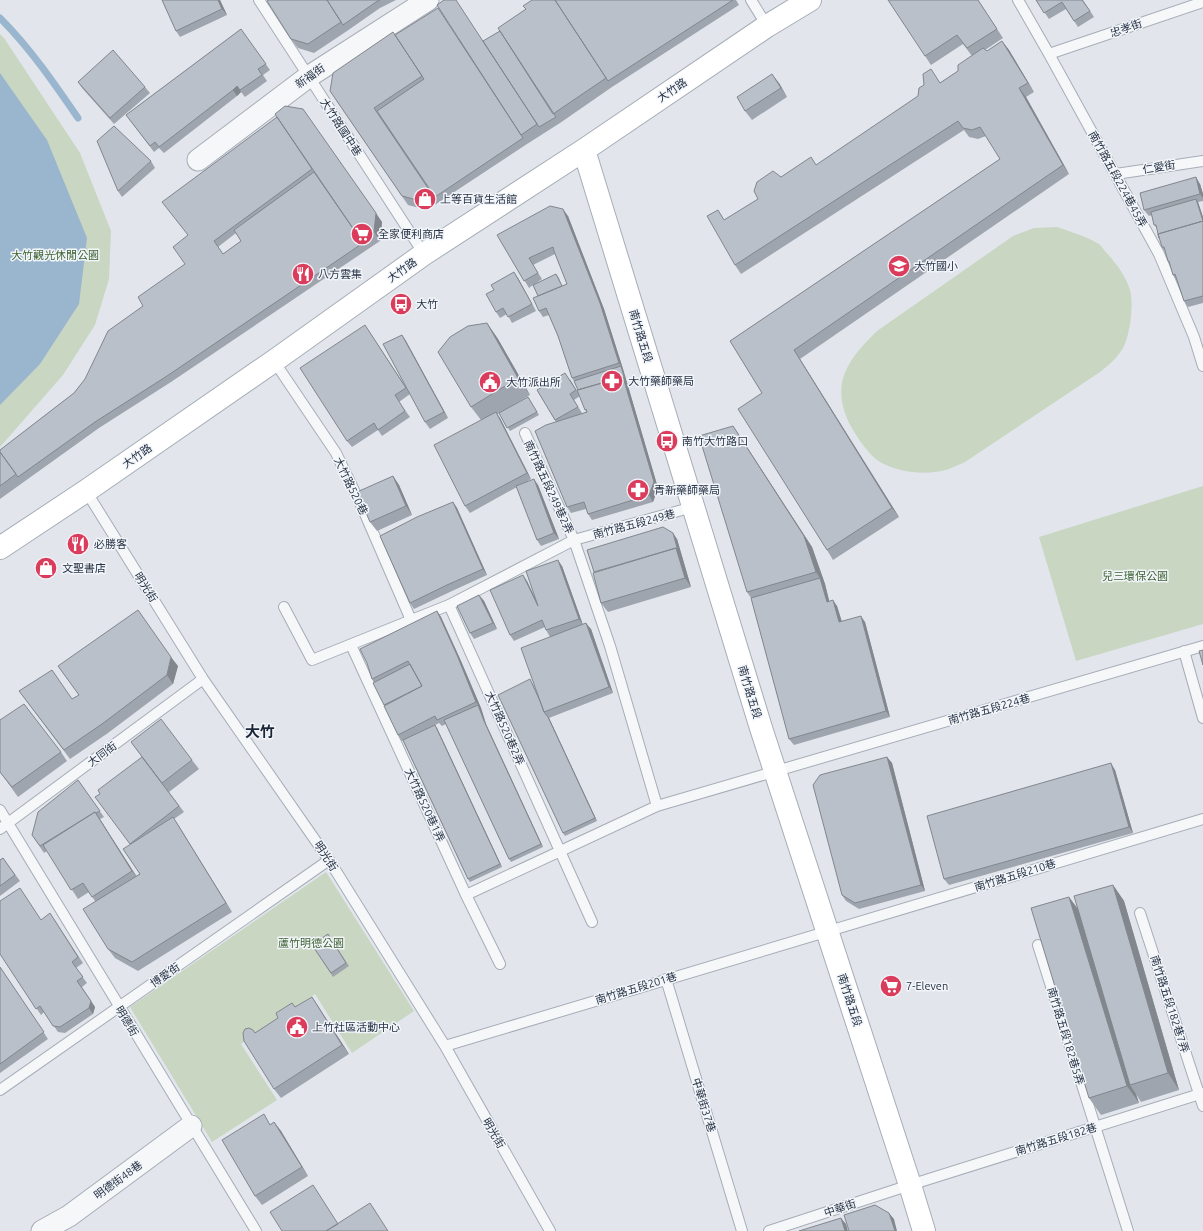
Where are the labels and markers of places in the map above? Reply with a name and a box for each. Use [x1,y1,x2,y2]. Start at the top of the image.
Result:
shop icon: 上等百貨生活館 [412,186,438,212]
place label: 上等百貨生活館 [440,193,517,205]
supermarket icon: 全家便利商店 [349,221,375,247]
place label: 全家便利商店 [378,228,444,240]
school or university icon: 大竹國小 [886,253,912,279]
place label: 大竹國小 [914,260,958,272]
restaurant icon: 八方雲集 [290,261,316,287]
place label: 八方雲集 [318,268,362,280]
bus stop icon: 大竹 [388,291,414,317]
place label: 大竹 [416,298,438,310]
pharmacy icon: 大竹藥師藥局 [599,368,625,394]
public building icon: 大竹派出所 [477,369,503,395]
place label: 大竹藥師藥局 [628,375,694,387]
place label: 大竹派出所 [506,376,561,388]
bus stop icon: 南竹大竹路口 [654,428,680,454]
place label: 南竹大竹路口 [682,435,748,447]
pharmacy icon: 青新藥師藥局 [625,477,651,503]
place label: 青新藥師藥局 [654,484,720,496]
restaurant icon: 必勝客 [65,531,91,557]
place label: 必勝客 [94,538,127,550]
shop icon: 文聖書店 [33,555,59,581]
place label: 文聖書店 [62,562,106,574]
supermarket icon: 7-Eleven [878,973,904,999]
place label: 7-Eleven [906,980,948,992]
public building icon: 上竹社區活動中心 [284,1014,310,1040]
place label: 上竹社區活動中心 [312,1021,400,1033]

